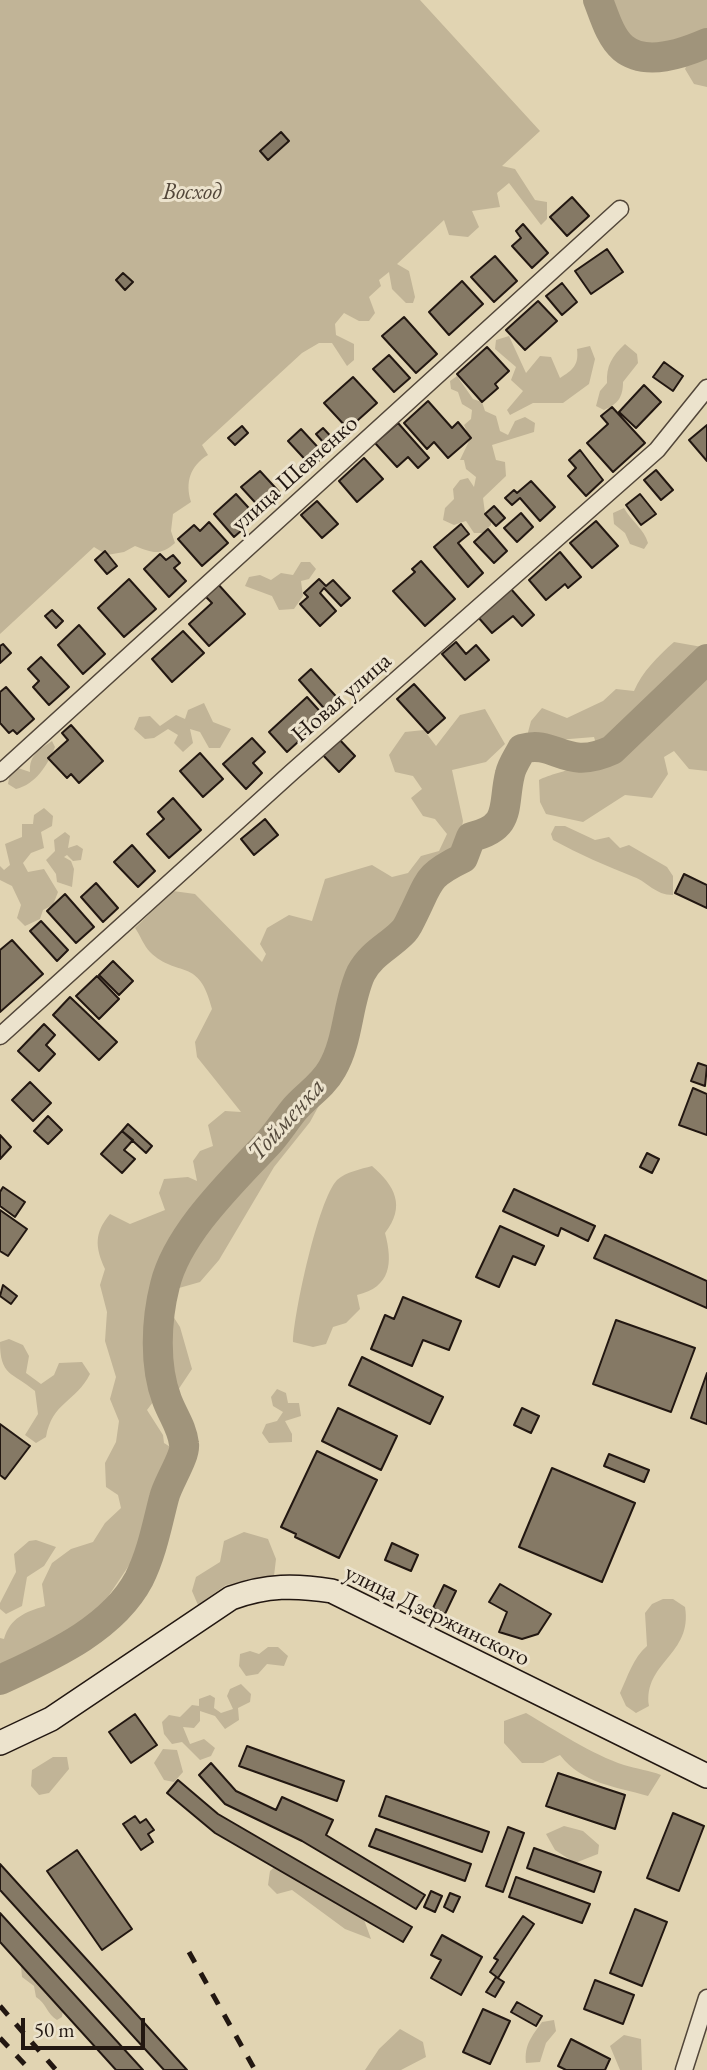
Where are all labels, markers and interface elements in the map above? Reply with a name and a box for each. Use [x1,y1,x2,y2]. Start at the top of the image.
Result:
park label: Восход [162,178,222,206]
street label: улица Шевченко [226,410,364,538]
street label: Новая улица [286,647,398,749]
water label: Тойменка [242,1072,332,1168]
street label: улица Дзержинского [340,1559,534,1673]
scale bar [24,2004,149,2048]
text: 50 m [34,2016,75,2043]

